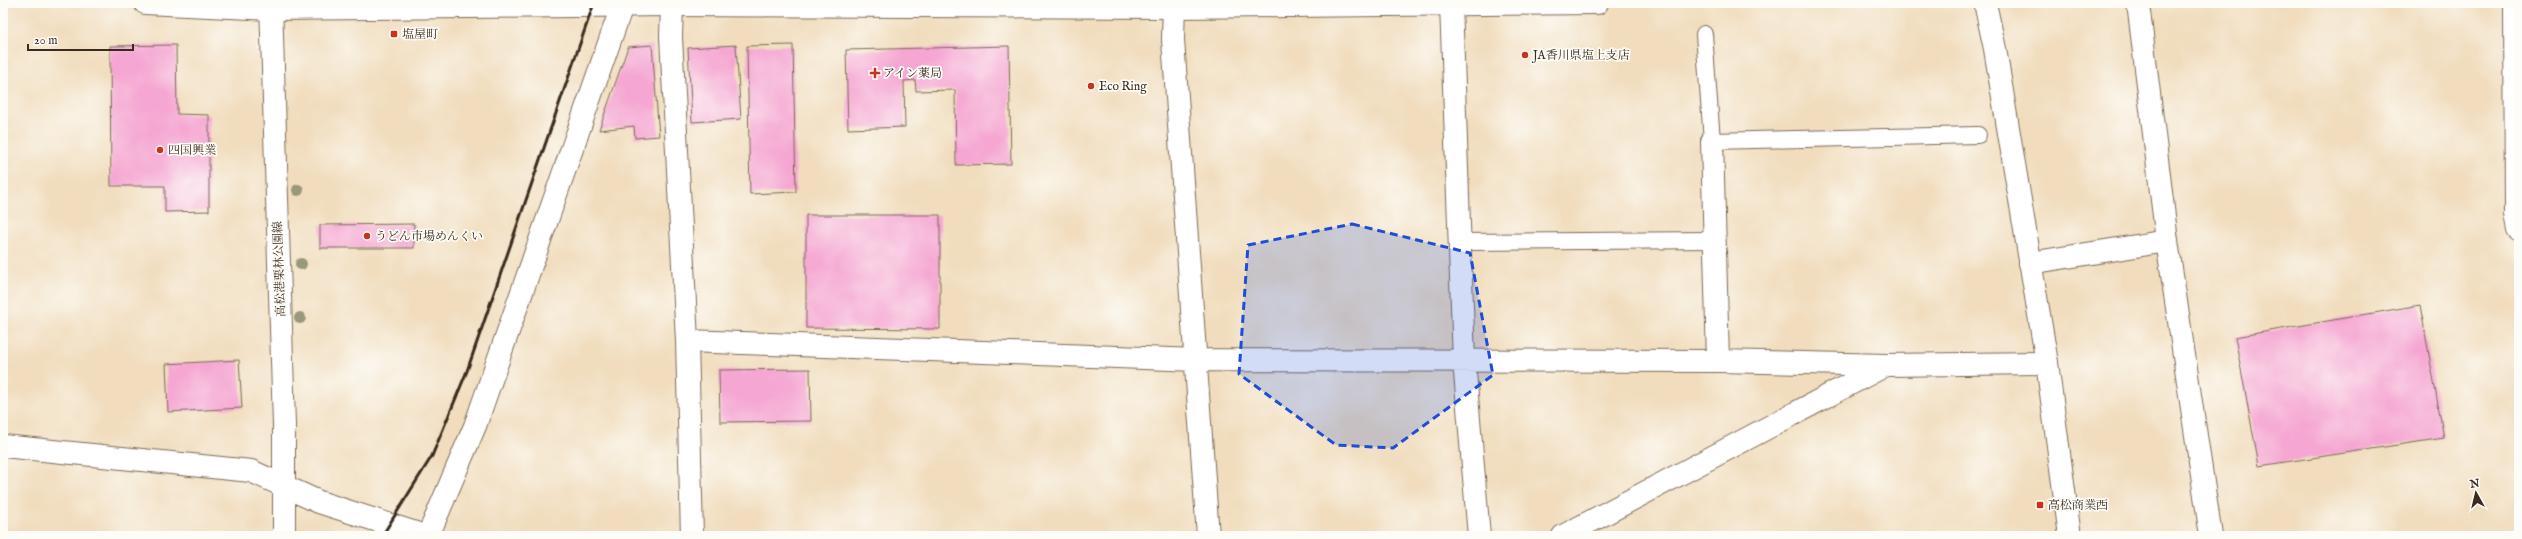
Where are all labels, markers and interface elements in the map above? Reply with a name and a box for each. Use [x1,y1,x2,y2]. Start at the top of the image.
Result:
scale bar [28,26,133,52]
place label: 塩屋町 [402,27,438,42]
marker: 塩屋町 [389,29,399,39]
text: 20 m [34,33,57,48]
place label: JA香川県塩上支店 [1531,48,1630,64]
marker: JA香川県塩上支店 [1520,50,1530,60]
place label: アイン薬局 [883,66,942,81]
marker: アイン薬局 [870,68,880,78]
place label: Eco Ring [1099,79,1147,94]
marker: Eco Ring [1086,81,1096,91]
place label: 四国興業 [168,143,216,158]
marker: 四国興業 [155,145,165,155]
street label: 高松港栗林公園線 [270,221,289,317]
place label: うどん市場めんくい [375,229,483,244]
marker: うどん市場めんくい [362,231,372,241]
north arrow [2456,473,2496,513]
text: N [2468,476,2481,492]
place label: 高松商業西 [2048,498,2108,513]
marker: 高松商業西 [2035,500,2045,510]

